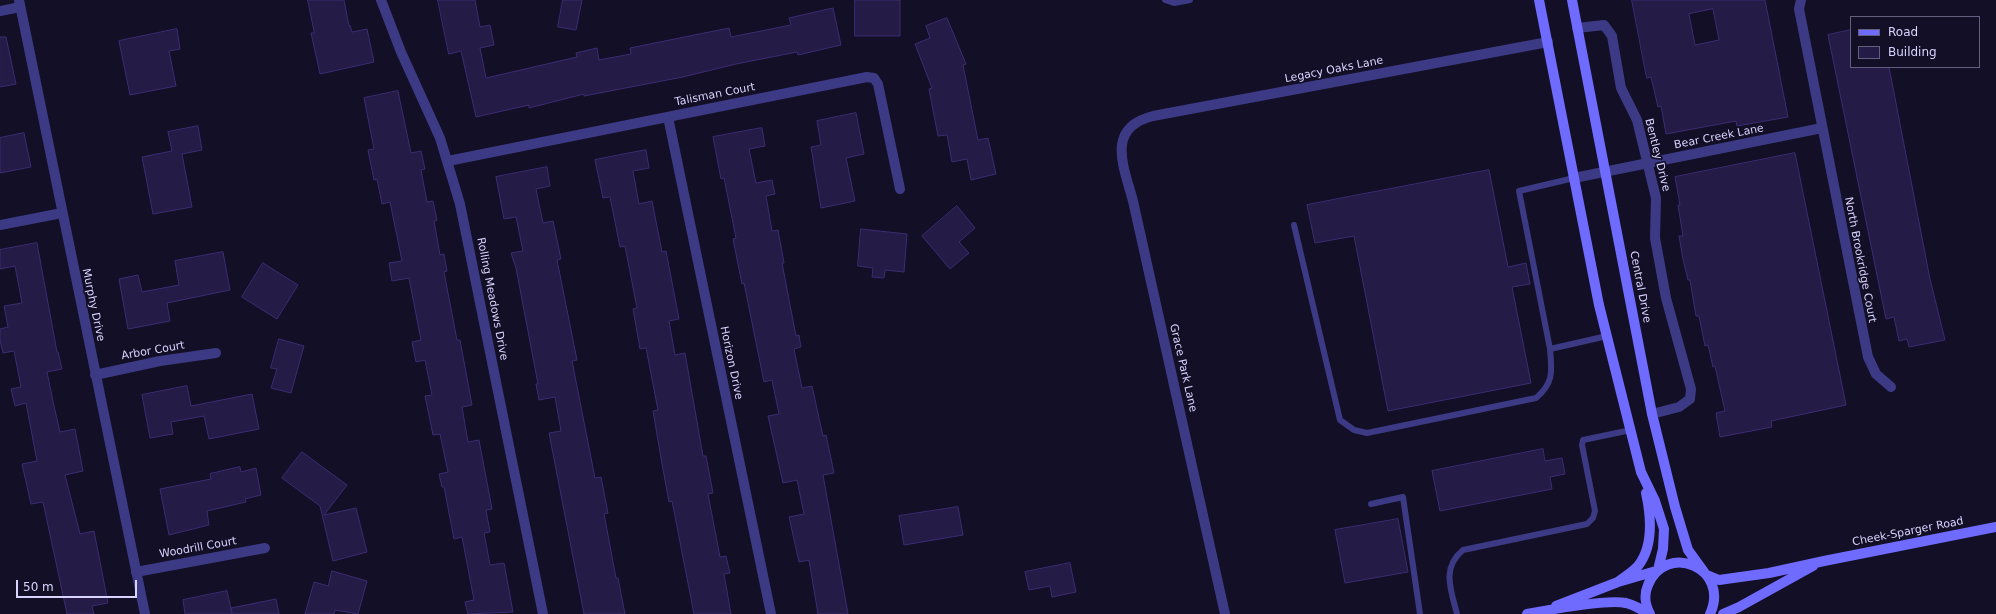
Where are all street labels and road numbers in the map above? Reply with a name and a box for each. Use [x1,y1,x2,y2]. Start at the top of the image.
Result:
street label: Legacy Oaks Lane [1284,54,1384,86]
street label: Talisman Court [674,81,756,109]
street label: Bentley Drive [1642,117,1672,193]
street label: Bear Creek Lane [1673,122,1765,152]
street label: North Brookridge Court [1841,196,1879,324]
street label: Rolling Meadows Drive [474,237,510,361]
street label: Central Drive [1627,250,1653,324]
street label: Murphy Drive [79,267,107,343]
street label: Grace Park Lane [1166,323,1200,413]
street label: Horizon Drive [717,325,745,401]
street label: Arbor Court [120,339,186,363]
street label: Cheek-Sparger Road [1851,515,1965,549]
street label: Woodrill Court [158,535,238,561]

